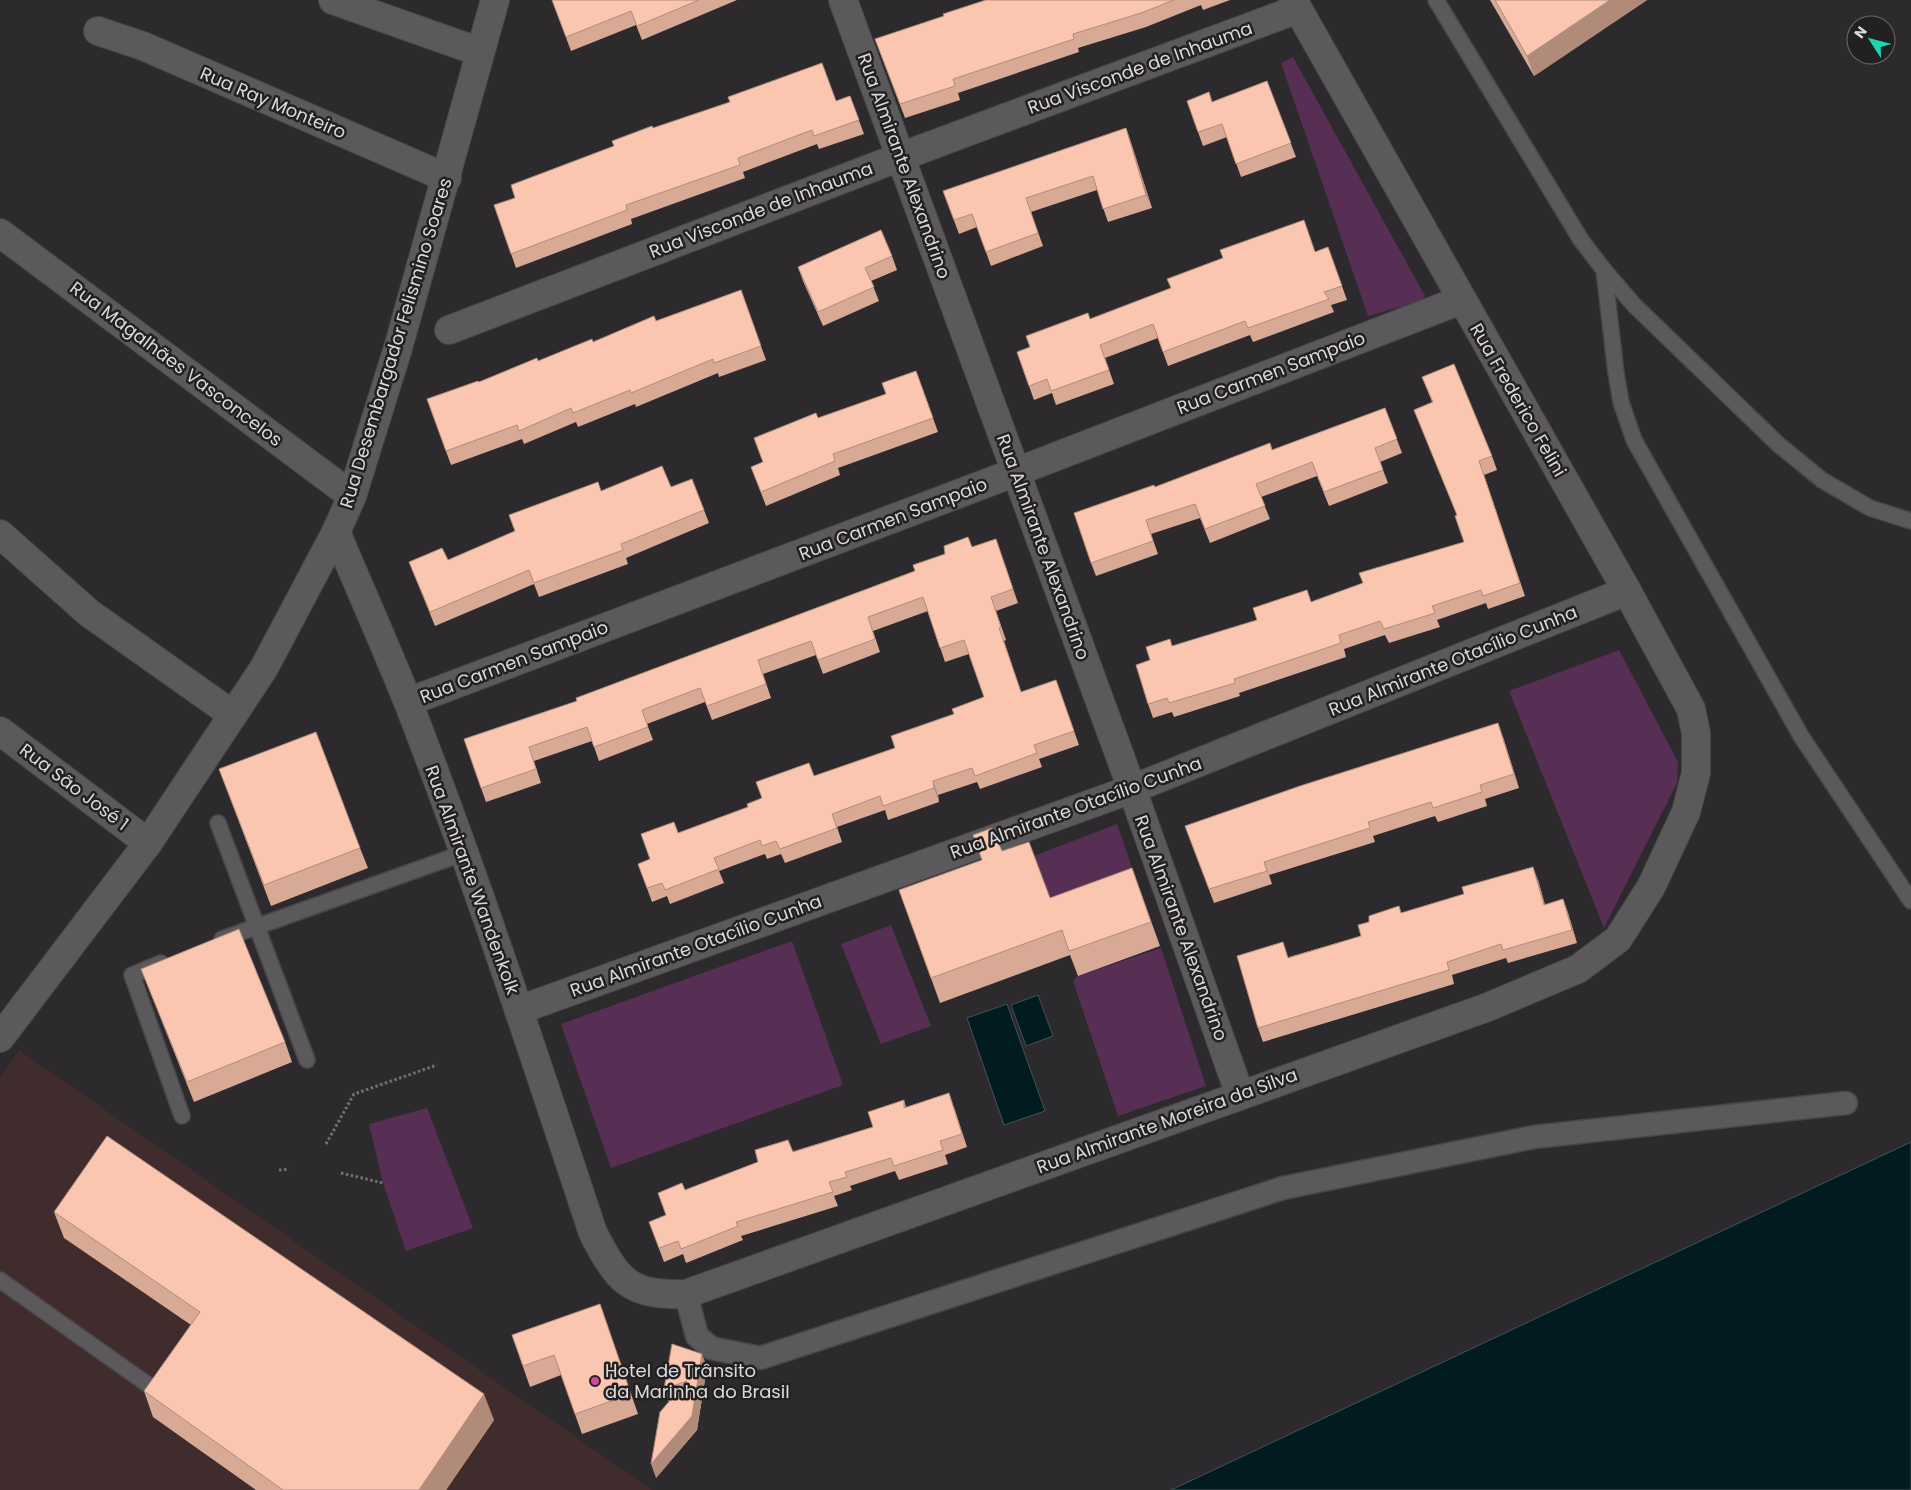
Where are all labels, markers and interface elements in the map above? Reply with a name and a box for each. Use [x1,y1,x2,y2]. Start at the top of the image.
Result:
street label: Rua Visconde de Inhauma [1024,15,1256,120]
north arrow [1846,15,1896,65]
text: N [1849,22,1872,42]
street label: Rua Almirante Alexandrino [852,50,957,282]
street label: Rua Ray Monteiro [196,60,350,145]
street label: Rua Visconde de Inhauma [645,155,876,264]
street label: Rua Desembargador Felismino Soares [333,175,458,511]
street label: Rua Magalhães Vasconcelos [65,275,288,452]
street label: Rua Frederico Felini [1464,319,1573,481]
street label: Rua Carmen Sampaio [1173,325,1369,420]
street label: Rua Almirante Alexandrino [991,431,1096,663]
street label: Rua Carmen Sampaio [795,471,991,566]
street label: Rua Almirante Otacílio Cunha [1325,599,1581,722]
street label: Rua Carmen Sampaio [416,614,612,709]
street label: Rua São José 1 [15,737,134,836]
street label: Rua Almirante Otacílio Cunha [947,750,1205,865]
street label: Rua Almirante Wandenkolk [419,762,526,999]
street label: Rua Almirante Alexandrino [1129,812,1234,1044]
street label: Rua Almirante Otacílio Cunha [567,888,825,1003]
street label: Rua Almirante Moreira da Silva [1033,1062,1301,1179]
place label: Hotel de Trânsito da Marinha do Brasil [605,1358,790,1404]
marker: Hotel de Trânsito da Marinha do Brasil [589,1375,601,1387]

